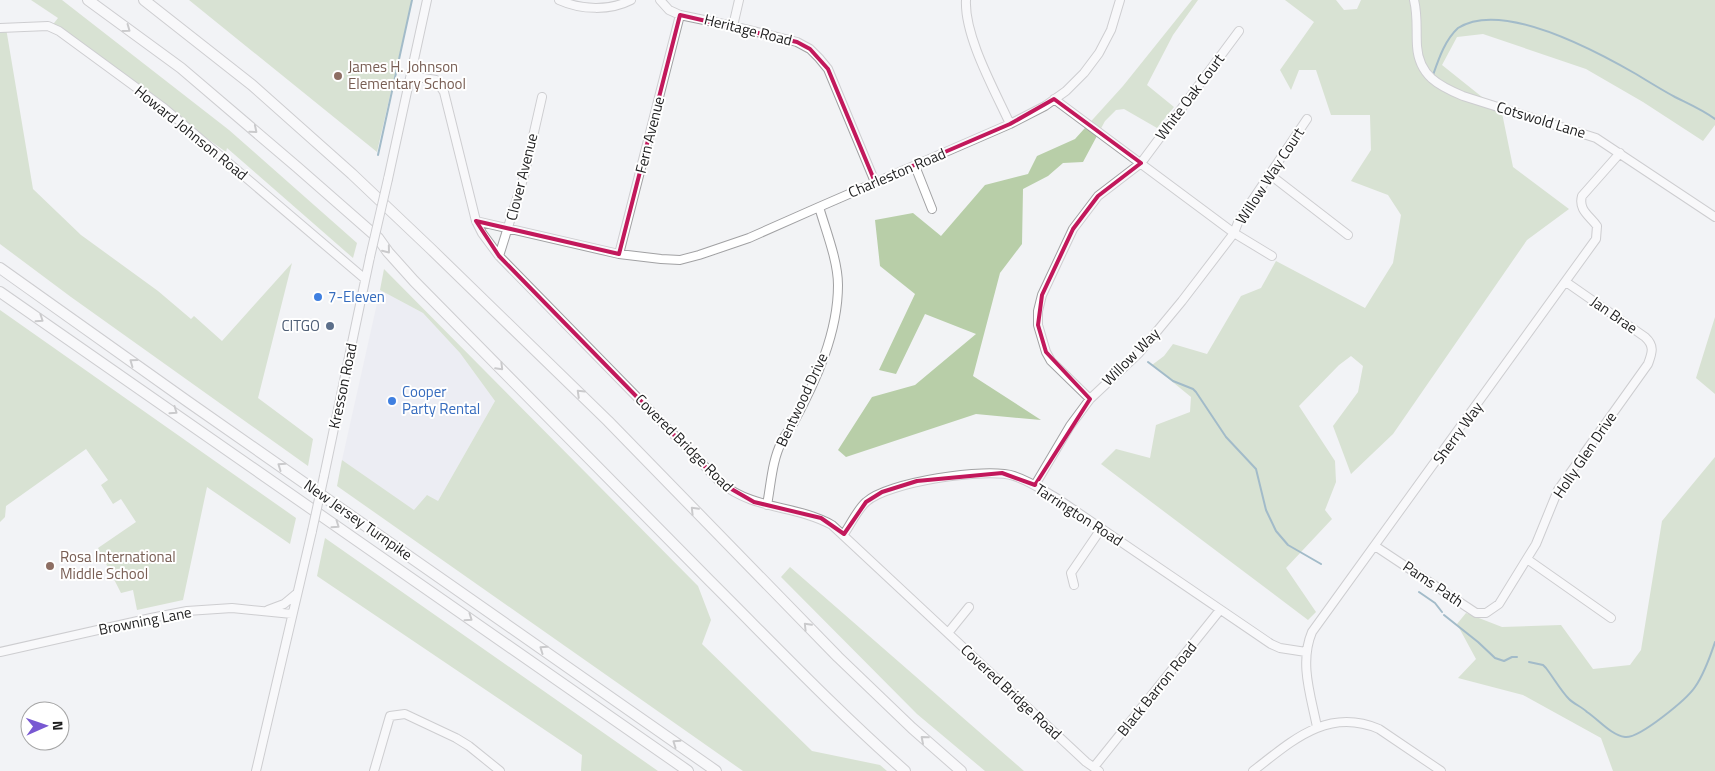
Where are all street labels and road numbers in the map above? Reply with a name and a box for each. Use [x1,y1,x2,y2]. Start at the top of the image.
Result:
street label: Heritage Road [702,7,795,52]
street label: White Oak Court [1149,48,1230,145]
street label: Howard Johnson Road [130,80,253,186]
street label: Fern Avenue [629,94,670,176]
street label: Cotswold Lane [1494,95,1589,144]
street label: Willow Way Court [1230,122,1310,229]
street label: Clover Avenue [500,131,543,223]
street label: Charleston Road [844,142,949,203]
street label: Jan Brae [1586,290,1642,339]
street label: Willow Way [1096,322,1165,391]
street label: Kresson Road [322,341,363,431]
street label: Bentwood Drive [770,349,833,451]
street label: Covered Bridge Road [630,388,739,497]
street label: Sherry Way [1427,397,1488,469]
street label: Holly Glen Drive [1547,407,1622,503]
street label: New Jersey Turnpike [299,474,417,566]
street label: Tarrington Road [1031,478,1128,552]
street label: Pams Path [1398,555,1468,612]
street label: Browning Lane [96,600,193,641]
street label: Black Barron Road [1111,636,1202,741]
street label: Covered Bridge Road [956,639,1067,745]

